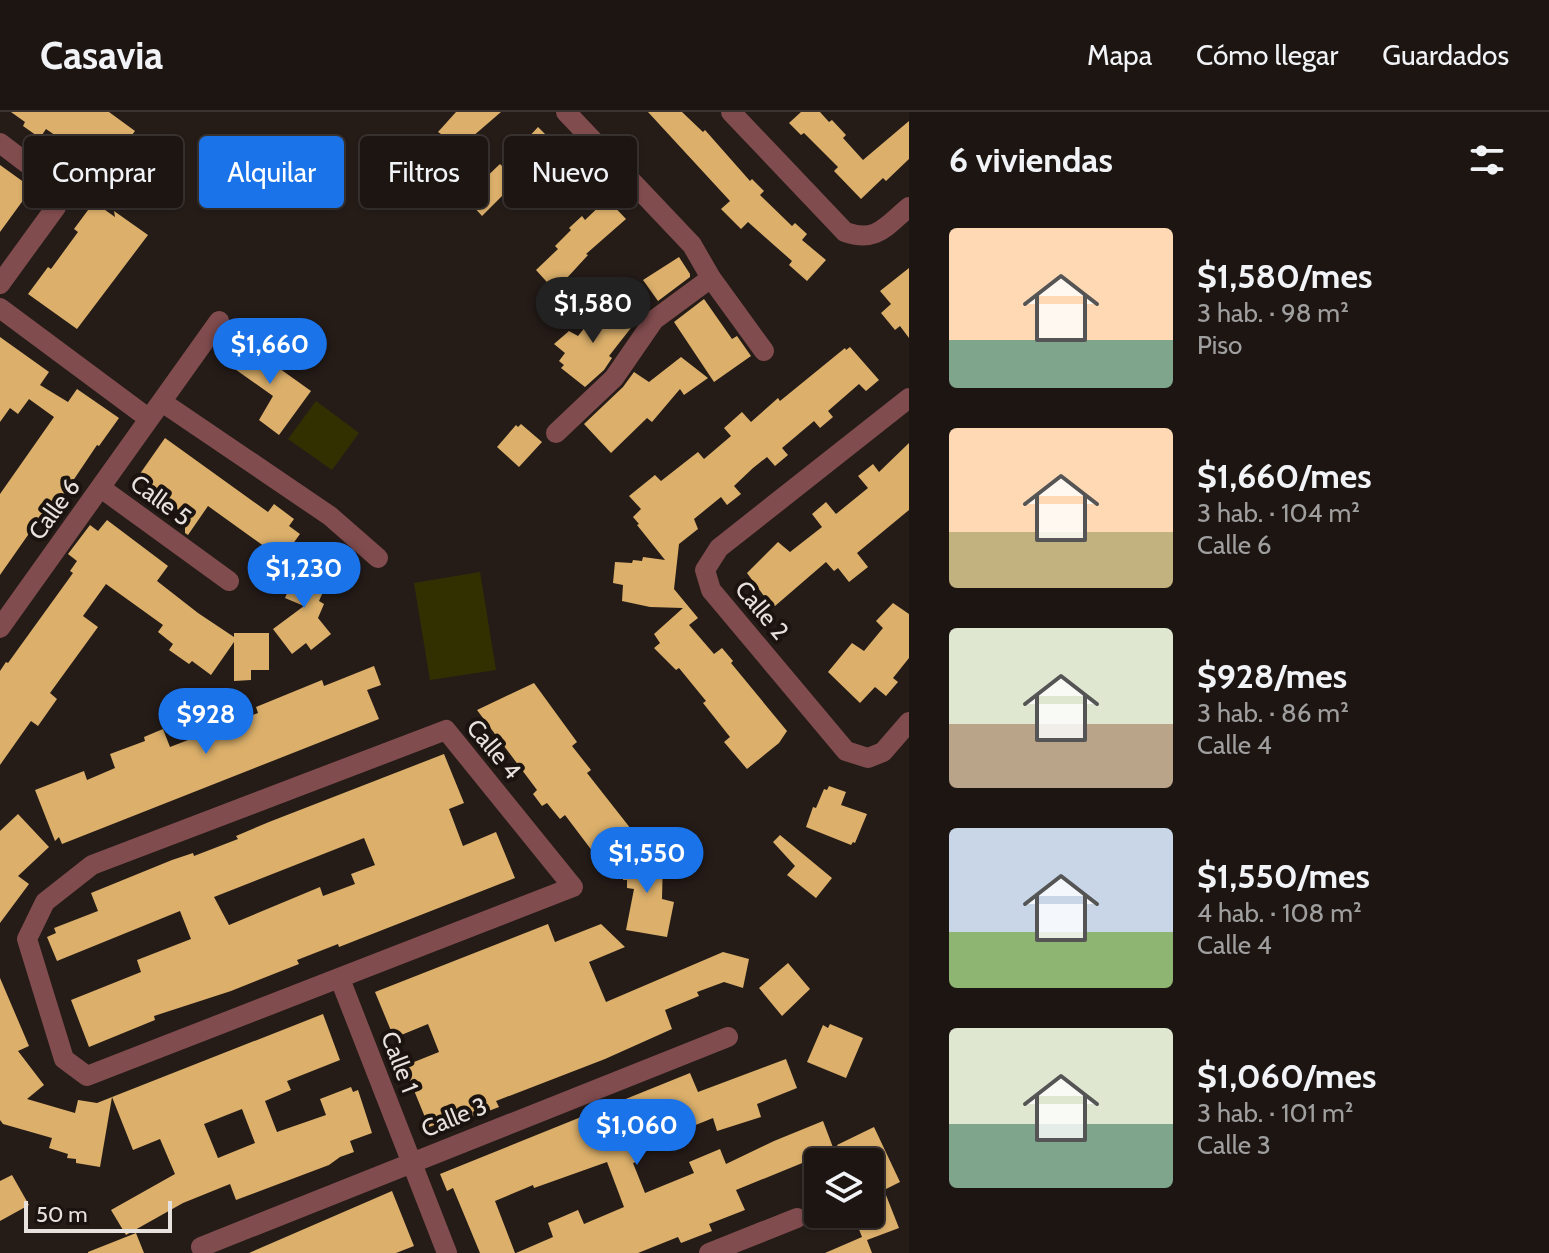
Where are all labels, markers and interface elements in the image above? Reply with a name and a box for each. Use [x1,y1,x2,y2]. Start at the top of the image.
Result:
text: Casavia [40,32,163,79]
text: Mapa [1087,38,1152,72]
text: Cómo llegar [1196,38,1338,72]
text: Guardados [1382,38,1509,72]
chip: Comprar [24,136,183,208]
chip: Alquilar [199,136,344,208]
chip: Filtros [360,136,488,208]
chip: Nuevo [504,136,637,208]
icon: filters [1465,138,1509,182]
text: 6 viviendas [949,139,1113,181]
text: $1,580/mes [1197,255,1372,297]
icon: home [1013,260,1109,356]
pin: $1,580 [528,277,658,345]
text: $1,580 [554,287,632,319]
text: 3 hab. · 98 m² [1197,297,1349,329]
pin: $1,660 [205,318,335,386]
text: $1,660 [231,328,309,360]
text: Piso [1197,329,1242,361]
text: $1,660/mes [1197,455,1372,497]
icon: home [1013,460,1109,556]
street label: Calle 5 [125,468,197,532]
street label: Calle 6 [22,473,86,545]
text: 3 hab. · 104 m² [1197,497,1360,529]
text: Calle 6 [1197,529,1272,561]
pin: $1,230 [239,542,369,610]
text: $1,230 [266,552,342,584]
street label: Calle 2 [729,575,795,645]
text: $928/mes [1197,655,1347,697]
icon: home [1013,660,1109,756]
pin: $928 [159,688,253,756]
text: 3 hab. · 86 m² [1197,697,1349,729]
text: $928 [176,698,236,730]
street label: Calle 4 [461,713,527,785]
text: Calle 4 [1197,729,1272,761]
pin: $1,550 [582,827,712,895]
text: $1,550 [609,837,686,869]
text: $1,550/mes [1197,855,1370,897]
icon: home [1013,860,1109,956]
text: 4 hab. · 108 m² [1197,897,1362,929]
text: Calle 4 [1197,929,1272,961]
street label: Calle 1 [375,1027,425,1097]
text: $1,060/mes [1197,1055,1376,1097]
icon: home [1013,1060,1109,1156]
street label: Calle 3 [417,1091,491,1143]
text: 3 hab. · 101 m² [1197,1097,1353,1129]
pin: $1,060 [572,1099,702,1167]
text: $1,060 [596,1109,678,1141]
text: Calle 3 [1197,1129,1271,1161]
map controls [804,1148,884,1228]
button: layers [804,1148,884,1228]
scale bar [24,1197,172,1233]
text: 50 m [36,1201,88,1228]

